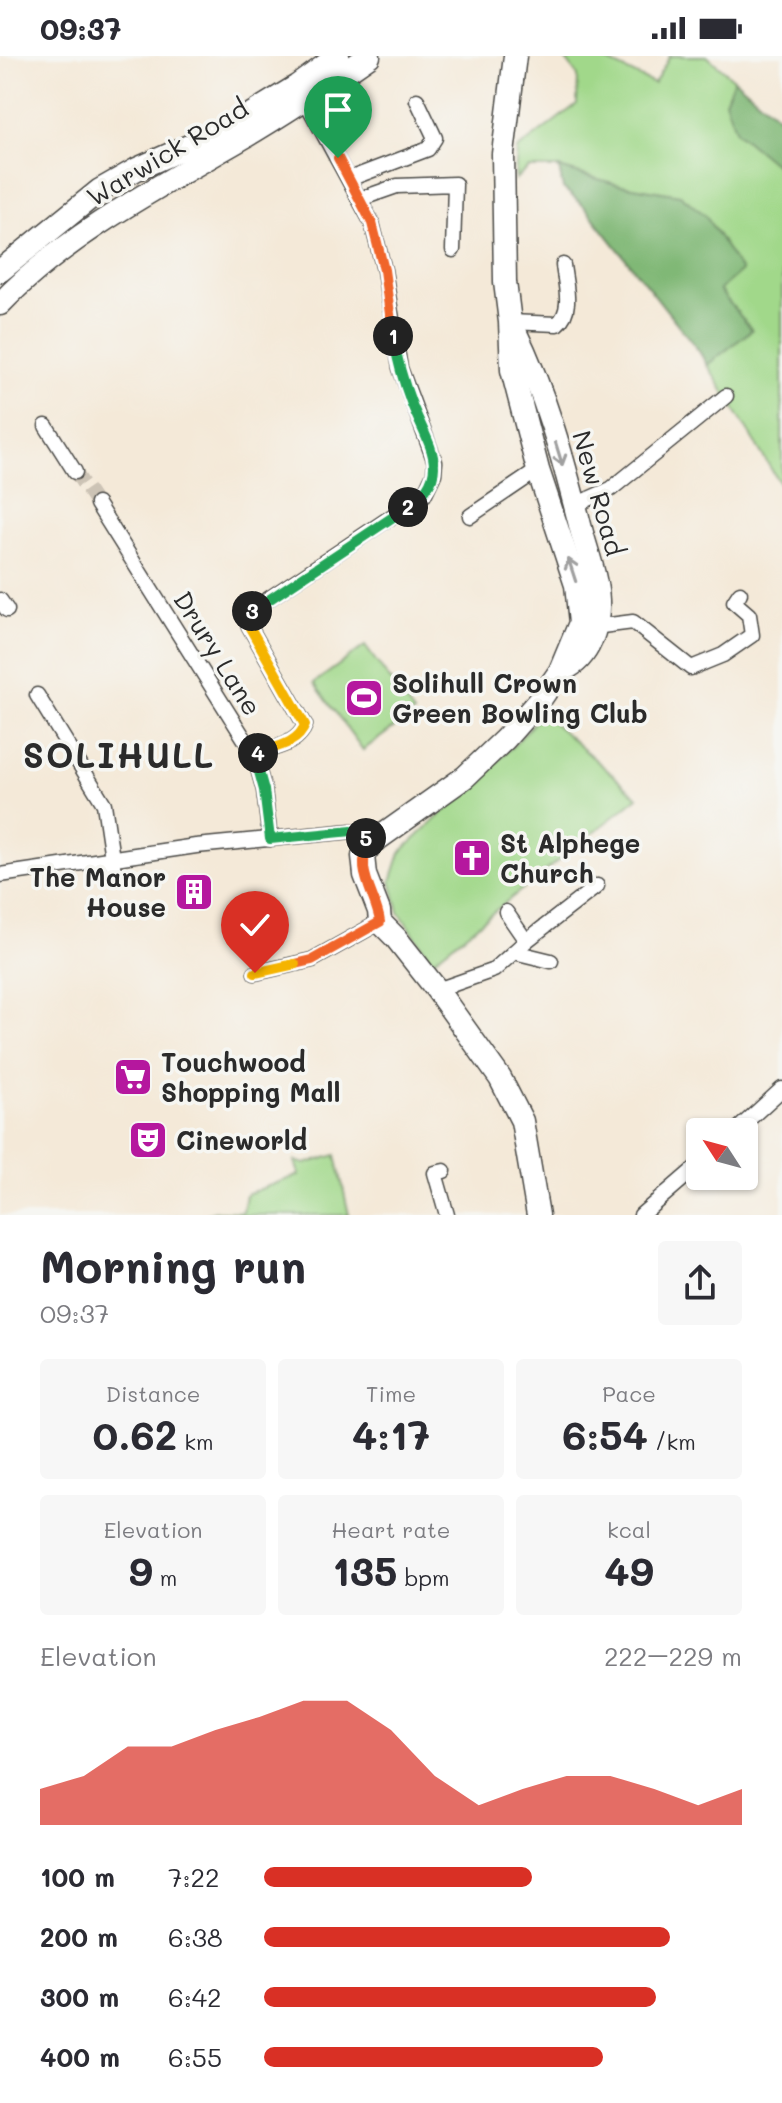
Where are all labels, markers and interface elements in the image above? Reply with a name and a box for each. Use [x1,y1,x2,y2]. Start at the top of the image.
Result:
text: 09:37 [40,8,122,48]
pin [304,76,372,158]
icon: arrive [316,88,360,132]
street label: Warwick Road [80,90,254,214]
pin: 1 [373,316,413,356]
text: 1 [388,321,398,350]
street label: New Road [565,427,633,559]
one-way arrow [553,441,568,466]
pin: 2 [388,487,428,527]
text: 2 [402,492,414,521]
one-way arrow [563,558,578,583]
street label: Drury Lane [166,584,270,722]
pin: 3 [232,591,272,631]
text: 3 [245,596,259,625]
place label: Solihull Crown Green Bowling Club [392,666,648,730]
sports icon: Solihull Crown Green Bowling Club [343,677,385,719]
district label: SOLIHULL [23,732,215,777]
pin: 4 [238,733,278,773]
text: 4 [251,738,265,767]
pin: 5 [346,818,386,858]
text: 5 [360,823,372,852]
place label: St Alphege Church [500,826,640,890]
church icon: St Alphege Church [451,837,493,879]
place label: The Manor House [29,860,166,924]
building icon: The Manor House [173,871,215,913]
pin [221,891,289,973]
icon: check [233,903,277,947]
place label: Touchwood Shopping Mall [161,1045,341,1109]
supermarket icon: Touchwood Shopping Mall [112,1056,154,1098]
north arrow [686,1118,758,1190]
map controls [686,1118,758,1190]
theatre icon: Cineworld [127,1119,169,1161]
place label: Cineworld [176,1123,307,1157]
text: Morning run [40,1237,306,1294]
button: share [658,1241,742,1325]
text: 09:37 [40,1296,109,1330]
text: Distance [106,1379,200,1408]
text: Time [366,1379,416,1408]
text: Pace [602,1379,656,1408]
text: 0.62 [93,1408,177,1460]
text: 4:17 [352,1408,430,1460]
text: 6:54 [562,1408,648,1460]
text: km [177,1427,213,1456]
text: /km [648,1427,696,1456]
text: Elevation [104,1515,202,1544]
text: Heart rate [332,1515,450,1544]
text: kcal [607,1515,651,1544]
text: 9 [129,1544,153,1596]
text: 135 [332,1544,397,1596]
text: 49 [604,1544,654,1596]
text: m [153,1563,177,1592]
text: bpm [397,1563,450,1592]
text: Elevation [40,1639,157,1673]
text: 222–229 m [604,1639,742,1673]
text: 100 m [40,1860,115,1894]
text: 7:22 [168,1860,219,1894]
text: 200 m [40,1920,118,1954]
text: 6:38 [168,1920,223,1954]
text: 300 m [40,1980,119,2014]
text: 6:42 [168,1980,222,2014]
text: 400 m [40,2040,120,2074]
text: 6:55 [168,2040,222,2074]

